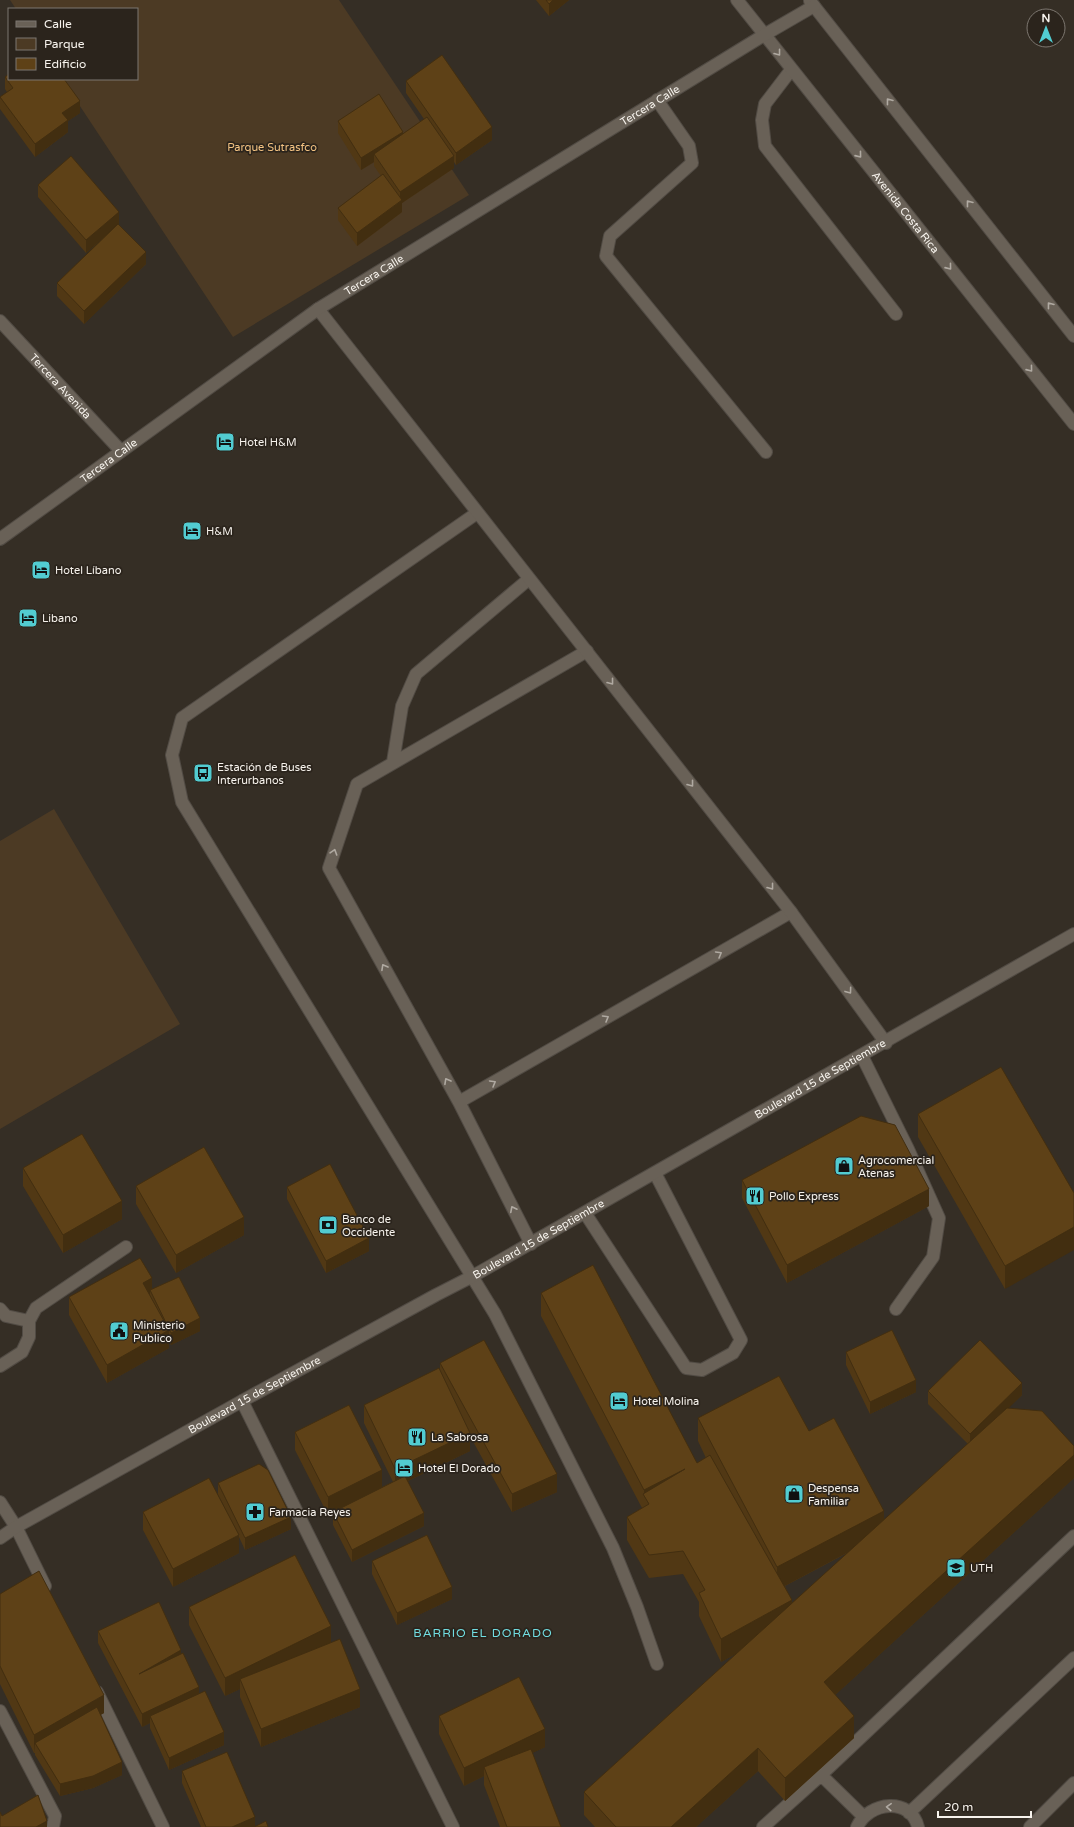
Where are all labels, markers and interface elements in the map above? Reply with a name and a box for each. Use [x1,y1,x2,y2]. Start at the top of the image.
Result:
legend [8,8,138,80]
north arrow [1026,8,1066,48]
text: N [1042,12,1050,25]
text: Calle [44,17,72,31]
text: Parque [44,37,85,51]
one-way arrow [773,49,780,56]
text: Edificio [44,57,86,71]
street label: Tercera Calle [618,82,682,128]
one-way arrow [887,99,894,106]
park label: Parque Sutrasfco [227,141,317,154]
one-way arrow [854,150,861,157]
street label: Avenida Costa Rica [869,169,942,256]
one-way arrow [967,201,974,208]
street label: Tercera Calle [342,252,406,298]
one-way arrow [944,263,951,270]
one-way arrow [1048,303,1055,310]
street label: Tercera Avenida [27,351,94,421]
one-way arrow [1025,364,1032,372]
hotel icon: Hotel H&M [214,431,236,453]
street label: Tercera Calle [78,436,140,485]
place label: Hotel H&M [239,436,297,449]
hotel icon: H&M [181,520,203,542]
place label: H&M [206,525,233,538]
hotel icon: Hotel Líbano [30,559,52,581]
place label: Hotel Líbano [55,564,122,577]
hotel icon: Libano [17,607,39,629]
place label: Libano [42,612,78,625]
one-way arrow [606,677,613,684]
place label: Estación de Buses Interurbanos [217,761,311,787]
bus stop icon: Estación de Buses Interurbanos [192,762,214,784]
one-way arrow [686,780,693,787]
one-way arrow [329,849,338,856]
one-way arrow [767,882,774,889]
one-way arrow [715,951,722,958]
one-way arrow [382,964,389,971]
one-way arrow [844,987,852,994]
one-way arrow [602,1016,609,1023]
street label: Boulevard 15 de Septiembre [752,1036,888,1121]
one-way arrow [445,1077,452,1085]
one-way arrow [489,1080,496,1087]
place label: Agrocomercial Atenas [858,1154,934,1180]
shop icon: Agrocomercial Atenas [833,1155,855,1177]
restaurant icon: Pollo Express [744,1185,766,1207]
place label: Pollo Express [769,1190,839,1203]
street label: Boulevard 15 de Septiembre [470,1196,606,1281]
one-way arrow [510,1205,518,1213]
place label: Banco de Occidente [342,1213,395,1239]
bank icon: Banco de Occidente [317,1214,339,1236]
place label: Ministerio Publico [133,1319,185,1345]
public building icon: Ministerio Publico [108,1320,130,1342]
street label: Boulevard 15 de Septiembre [186,1353,323,1436]
hotel icon: Hotel Molina [608,1390,630,1412]
place label: Hotel Molina [633,1395,699,1408]
restaurant icon: La Sabrosa [406,1426,428,1448]
place label: La Sabrosa [431,1431,488,1444]
hotel icon: Hotel El Dorado [393,1457,415,1479]
place label: Hotel El Dorado [418,1462,500,1475]
place label: Despensa Familiar [808,1482,859,1508]
shop icon: Despensa Familiar [783,1483,805,1505]
pharmacy icon: Farmacia Reyes [244,1501,266,1523]
place label: Farmacia Reyes [269,1506,351,1519]
school or university icon: UTH [945,1557,967,1579]
place label: UTH [970,1562,993,1575]
district label: BARRIO EL DORADO [413,1626,553,1640]
scale bar [938,1793,1031,1819]
text: 20 m [944,1800,973,1814]
one-way arrow [886,1802,892,1811]

